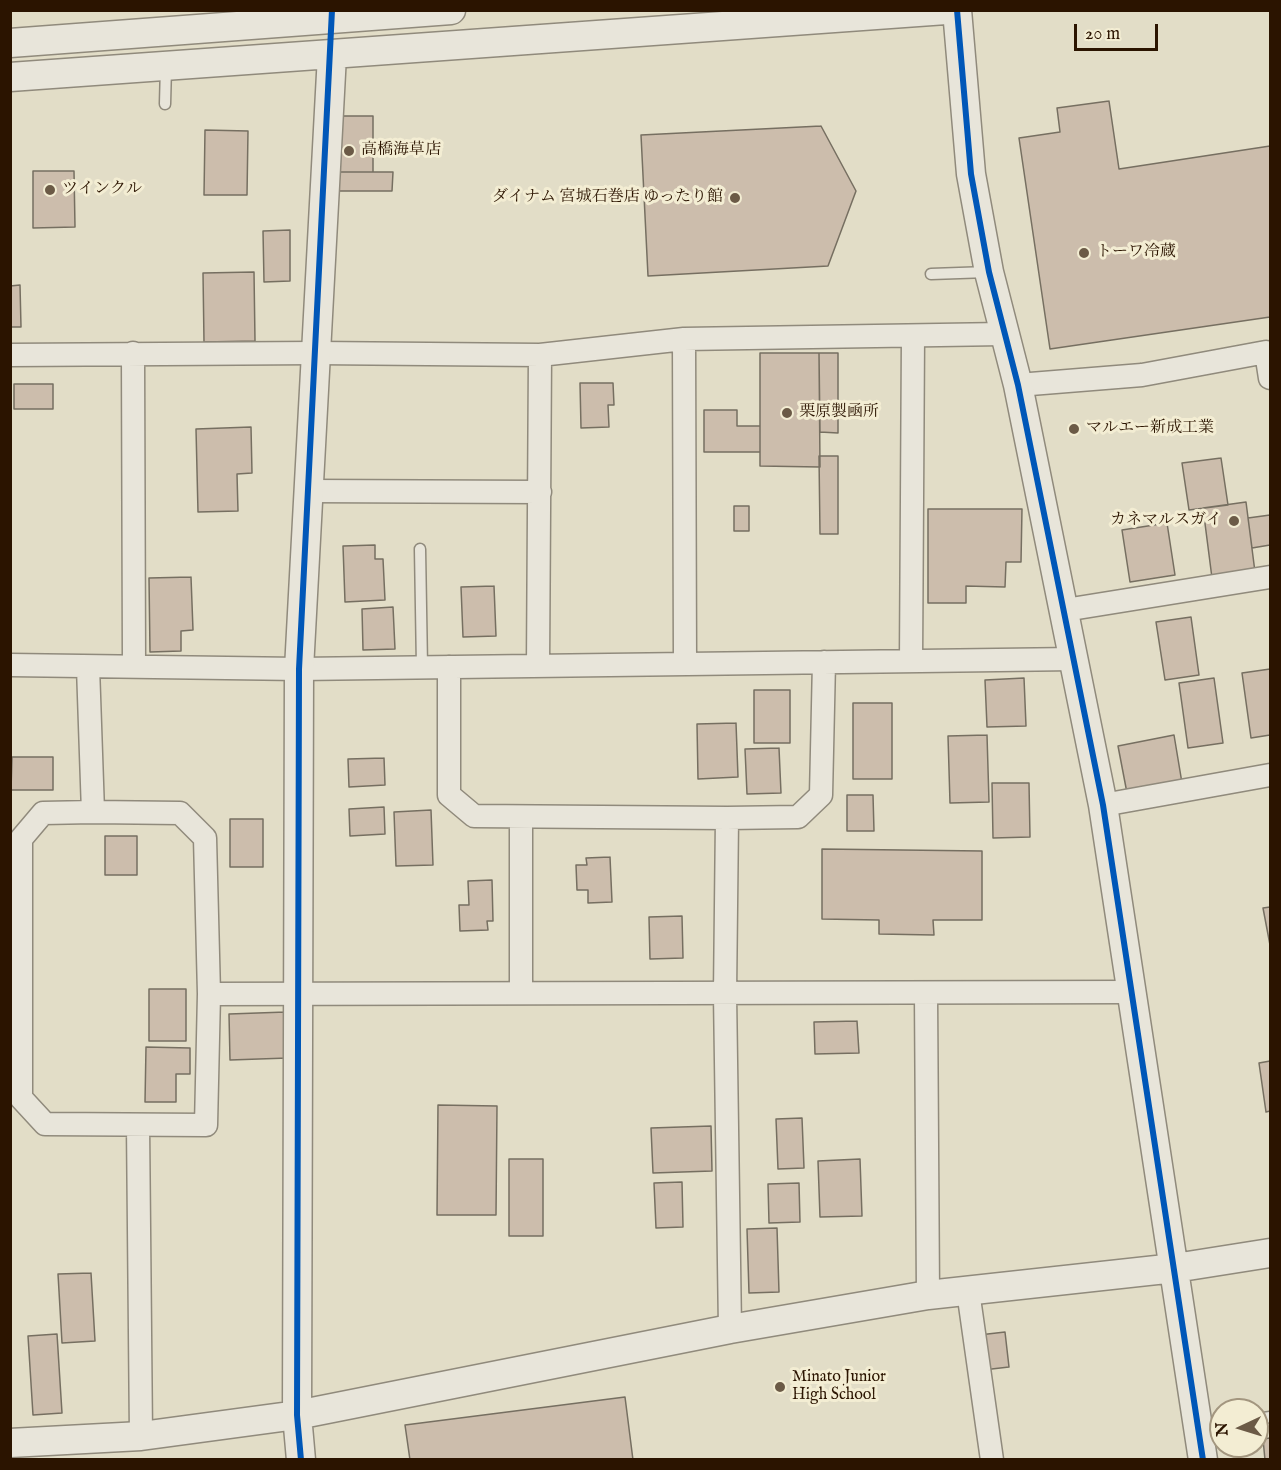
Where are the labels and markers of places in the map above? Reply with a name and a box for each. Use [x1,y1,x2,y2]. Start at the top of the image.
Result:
place label: 高橋海草店 [361,141,441,161]
marker: 高橋海草店 [342,144,356,158]
place label: ツインクル [62,180,142,200]
marker: ツインクル [43,183,57,197]
place label: ダイナム 宮城石巻店 ゆったり館 [492,188,723,208]
marker: ダイナム 宮城石巻店 ゆったり館 [728,191,742,205]
place label: トーワ冷蔵 [1096,243,1176,263]
marker: トーワ冷蔵 [1077,246,1091,260]
place label: 栗原製凾所 [799,403,879,423]
marker: 栗原製凾所 [780,406,794,420]
place label: マルエー新成工業 [1086,419,1214,439]
marker: マルエー新成工業 [1067,422,1081,436]
place label: カネマルスガイ [1110,511,1222,531]
marker: カネマルスガイ [1227,514,1241,528]
place label: Minato Junior High School [792,1368,886,1406]
marker: Minato Junior High School [773,1380,787,1394]

